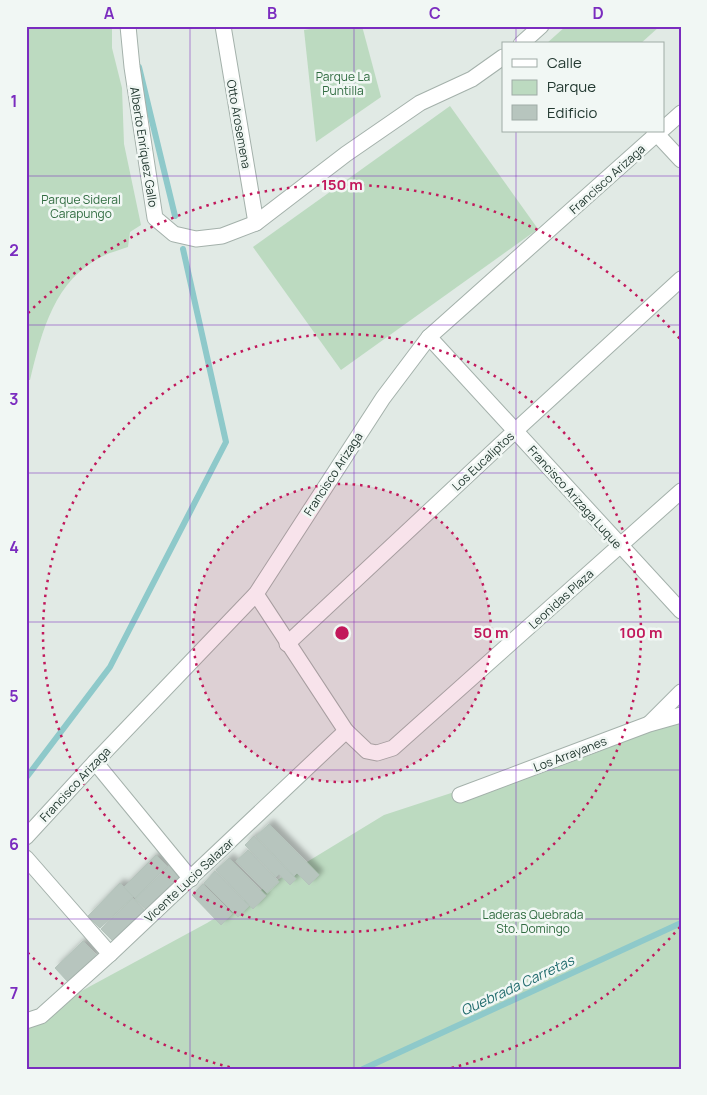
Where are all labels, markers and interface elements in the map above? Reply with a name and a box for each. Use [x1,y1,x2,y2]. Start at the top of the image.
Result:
text: A [104,2,115,24]
text: B [267,2,277,24]
text: C [429,2,441,24]
text: D [592,2,604,24]
legend [502,42,664,132]
text: Calle [547,52,582,73]
park label: Parque La Puntilla [316,68,370,99]
text: Parque [547,76,596,97]
street label: Otto Arosemena [223,78,255,170]
street label: Alberto Enríquez Gallo [126,85,162,209]
text: 1 [10,90,18,112]
text: Edificio [547,102,598,123]
street label: Francisco Arizaga [565,140,649,218]
text: 150 m [321,174,363,195]
park label: Parque Sideral Carapungo [41,191,121,222]
text: 2 [9,239,19,261]
text: 3 [9,388,19,410]
street label: Los Eucaliptos [448,428,518,494]
street label: Francisco Arizaga [300,429,366,519]
street label: Francisco Arizaga Luque [524,442,626,552]
text: 4 [9,536,19,558]
street label: Leonidas Plaza [525,565,597,633]
text: 50 m [473,622,509,643]
text: 100 m [620,622,662,643]
centre of rings [333,624,351,642]
text: 5 [9,685,19,707]
street label: Los Arrayanes [531,732,609,776]
street label: Francisco Arizaga [36,743,114,825]
text: 6 [9,833,19,855]
street label: Vicente Lucio Salazar [141,834,238,926]
park label: Laderas Quebrada Sto. Domingo [483,906,583,937]
water label: Quebrada Carretas [457,950,578,1020]
text: 7 [10,982,18,1004]

